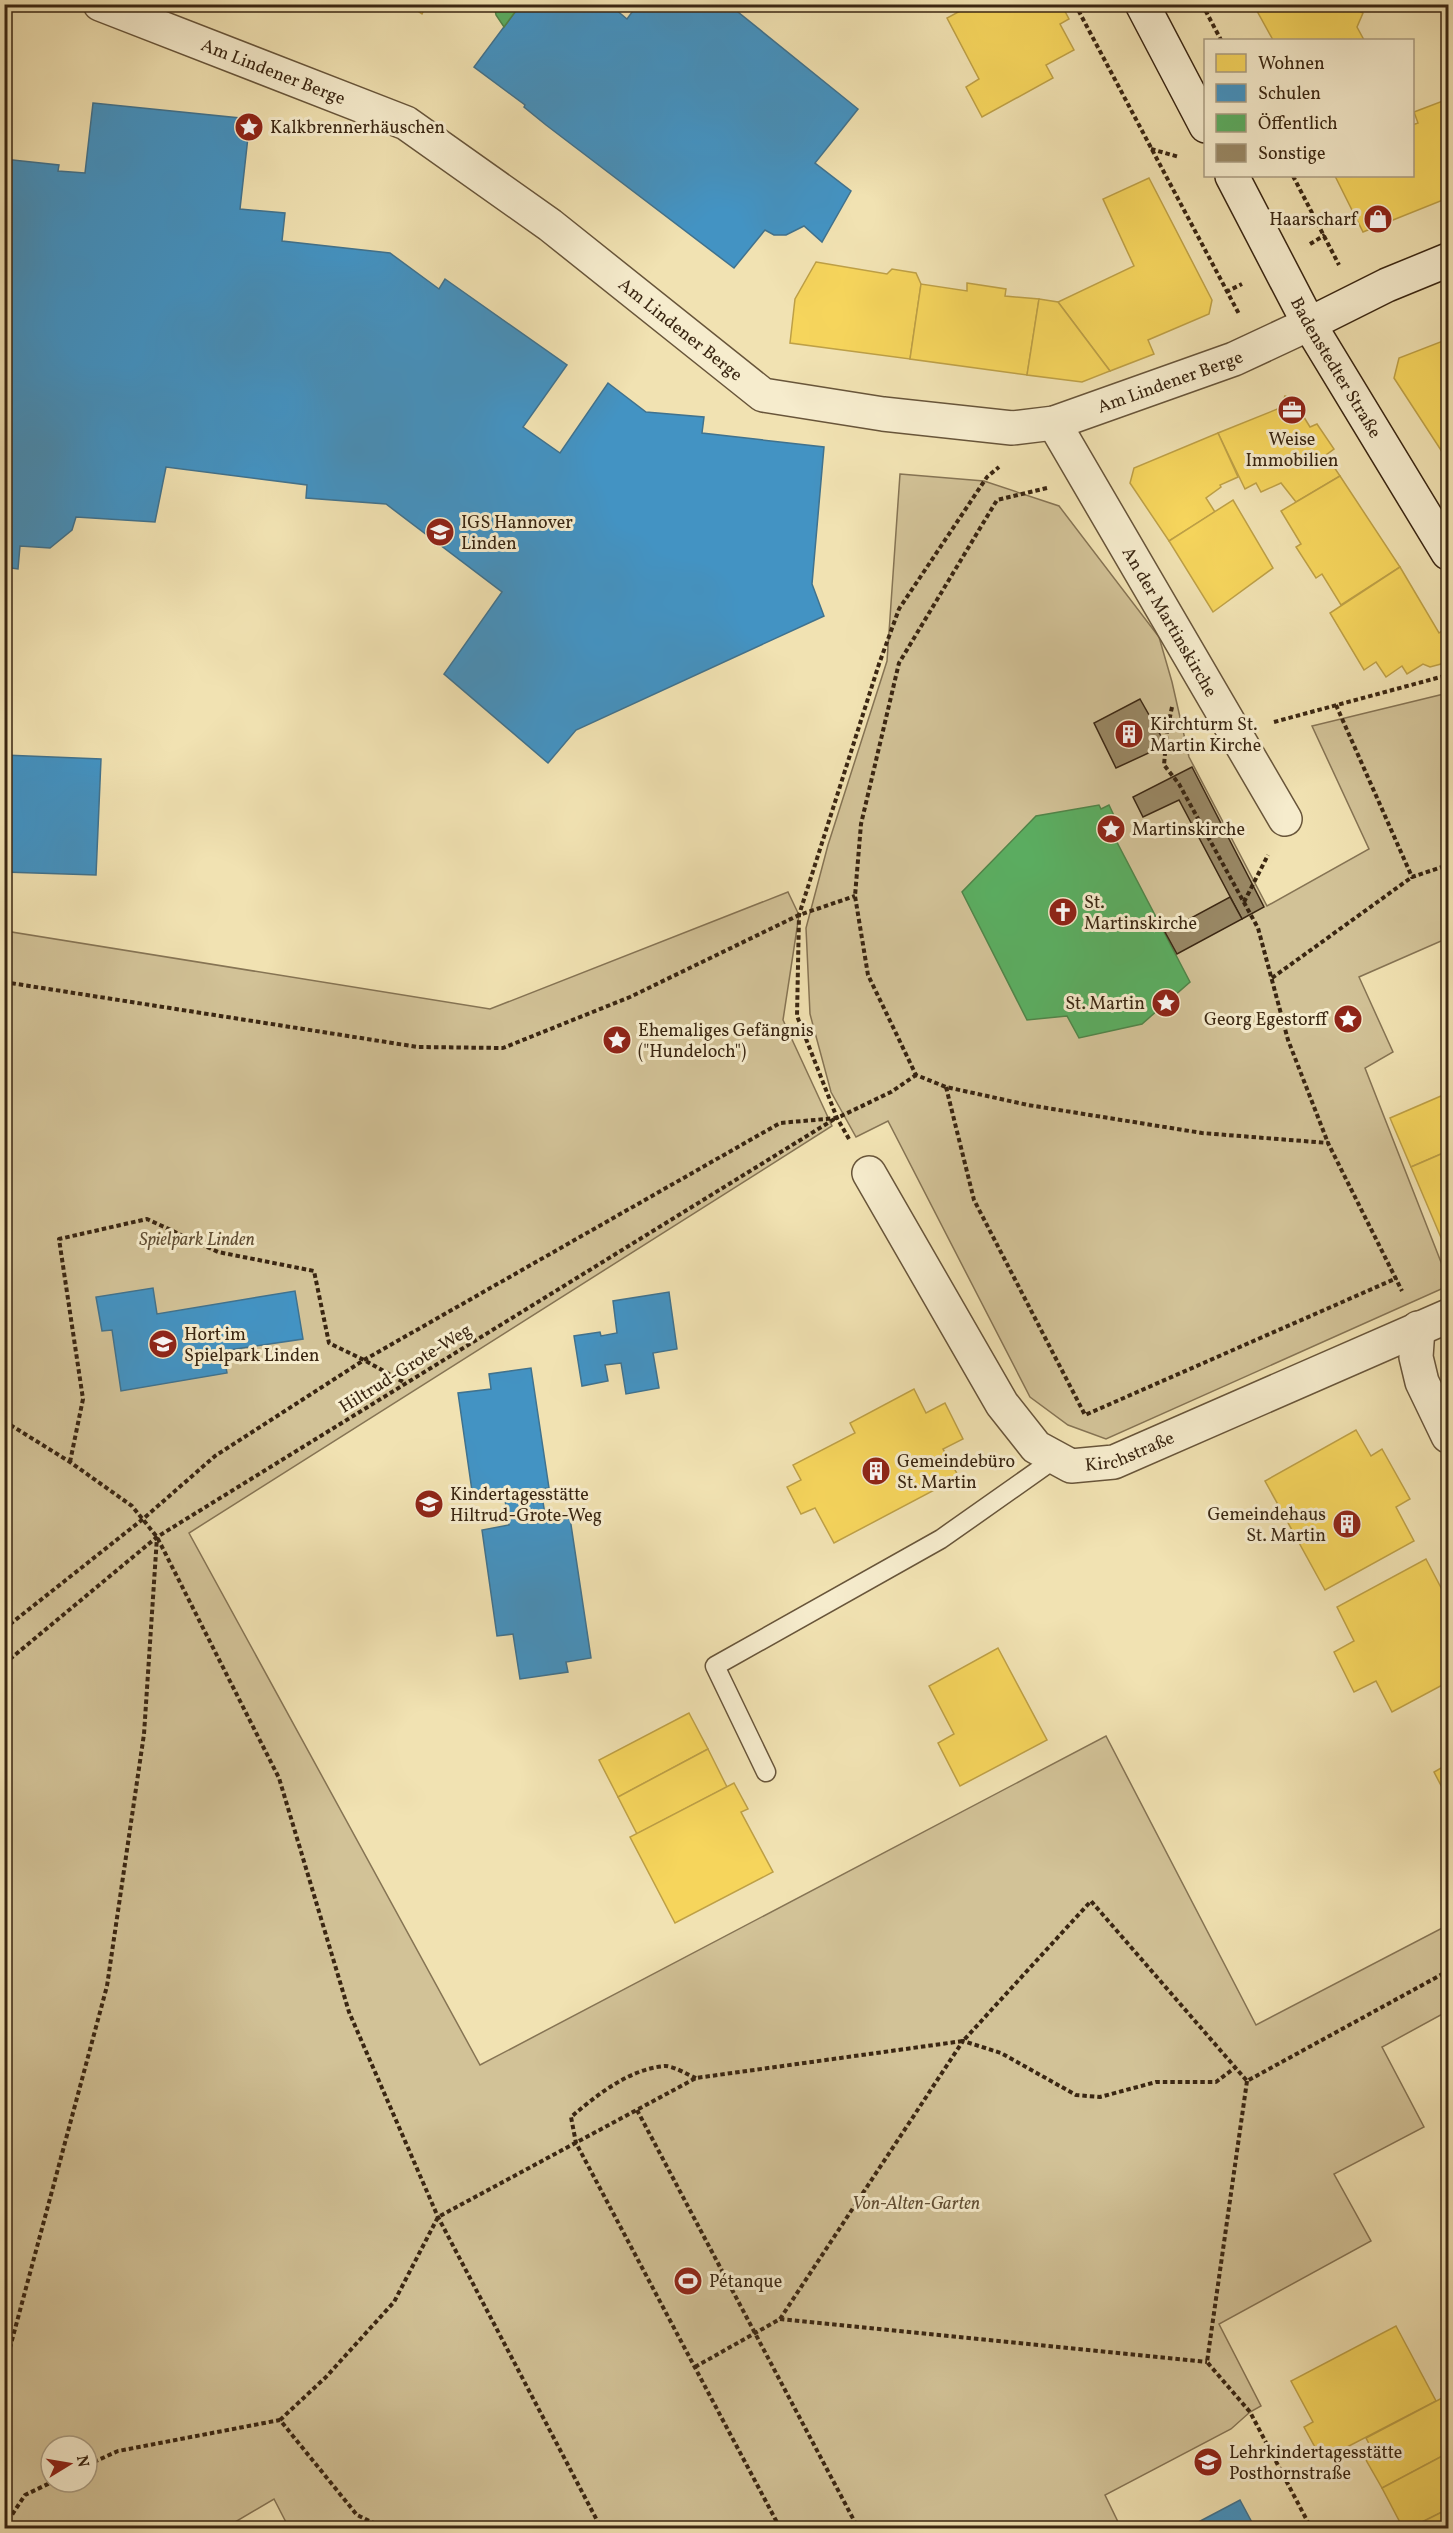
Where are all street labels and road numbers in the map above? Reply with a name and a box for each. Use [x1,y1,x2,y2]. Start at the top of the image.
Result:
street label: Am Lindener Berge [197,33,349,112]
street label: Am Lindener Berge [612,273,747,388]
street label: Badenstedter Straße [1283,293,1387,443]
street label: Am Lindener Berge [1094,345,1248,421]
street label: An der Martinskirche [1115,543,1222,702]
street label: Hiltrud-Grote-Weg [335,1318,477,1420]
street label: Kirchstraße [1084,1426,1179,1479]

